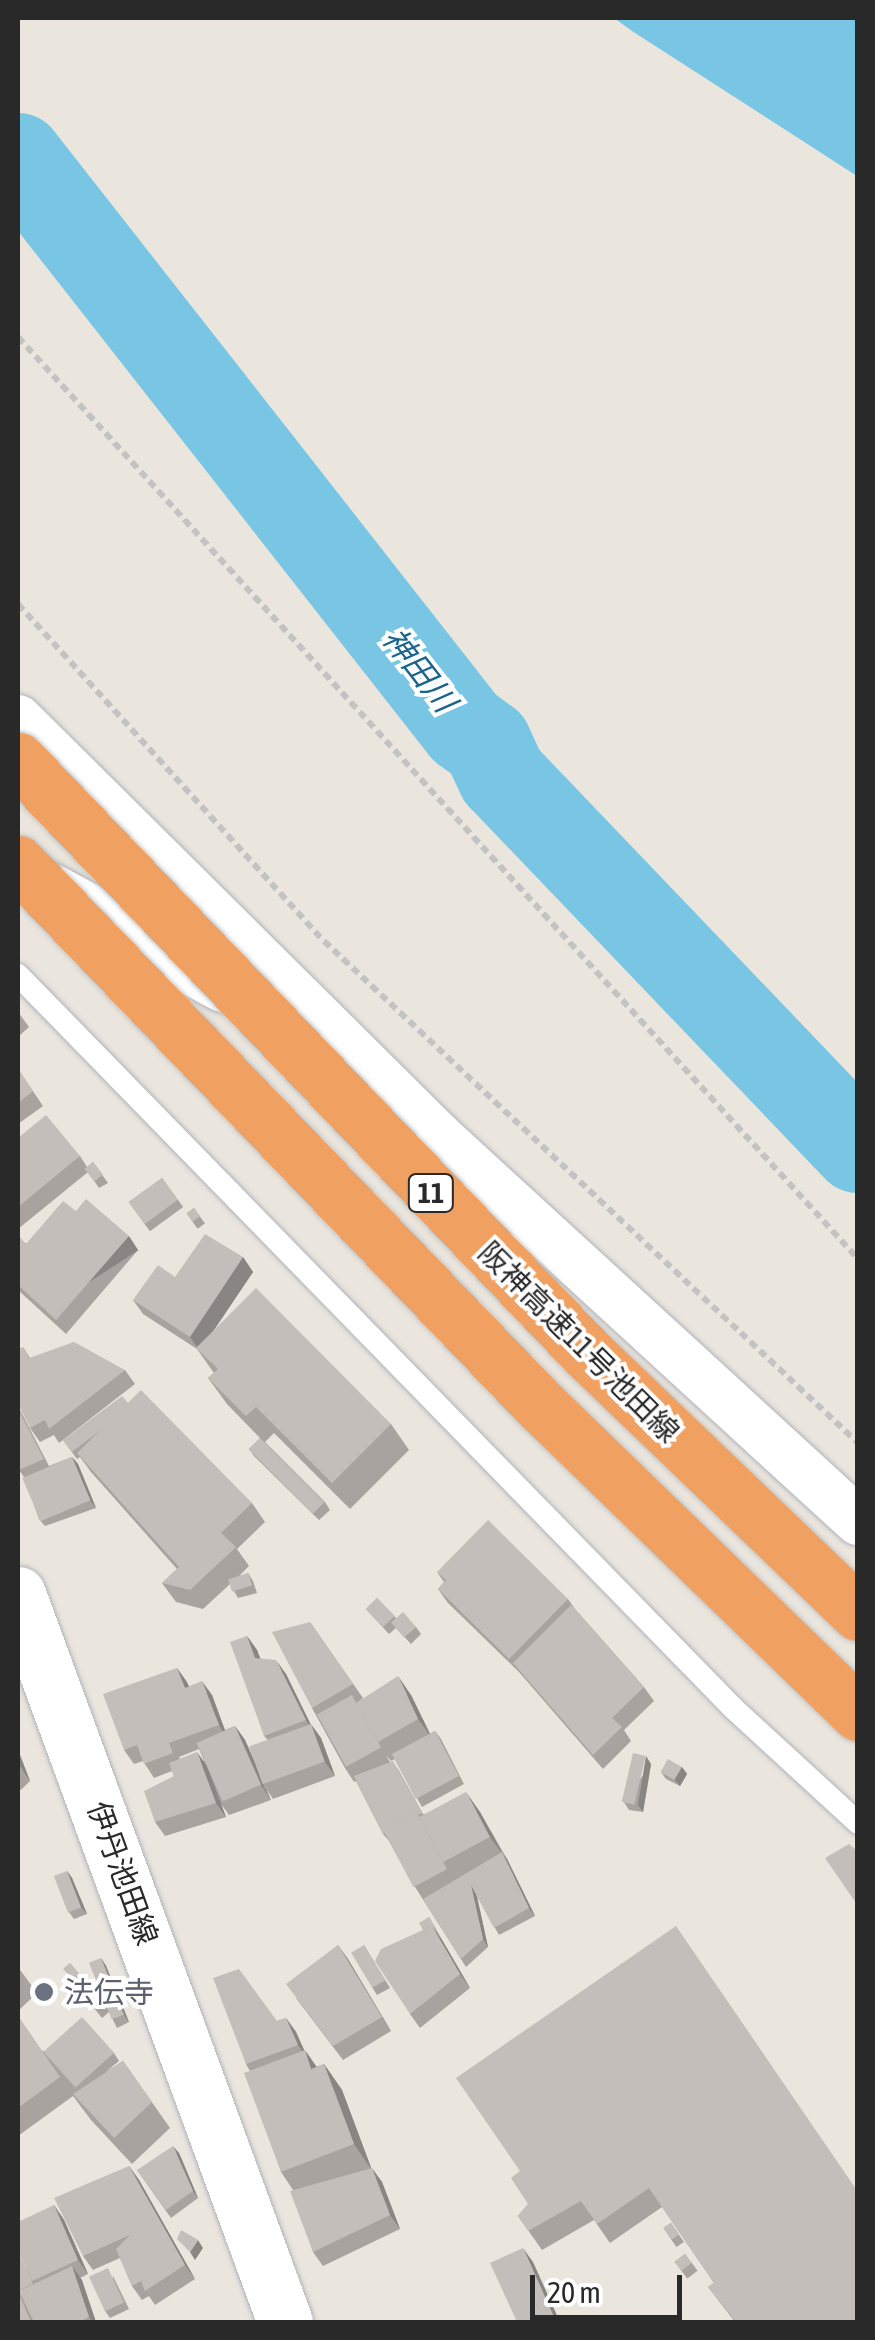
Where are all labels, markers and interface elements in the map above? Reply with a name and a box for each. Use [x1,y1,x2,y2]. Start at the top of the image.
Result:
water label: 神田川 [374,620,464,720]
road number: 11 [406,1170,456,1216]
street label: 阪神高速11号池田線 [471,1234,687,1450]
street label: 伊丹池田線 [80,1796,166,1950]
place label: 法伝寺 [64,1974,154,2010]
marker: 法伝寺 [33,1981,55,2003]
scale bar [535,2255,688,2317]
text: 20 m [547,2275,601,2309]

